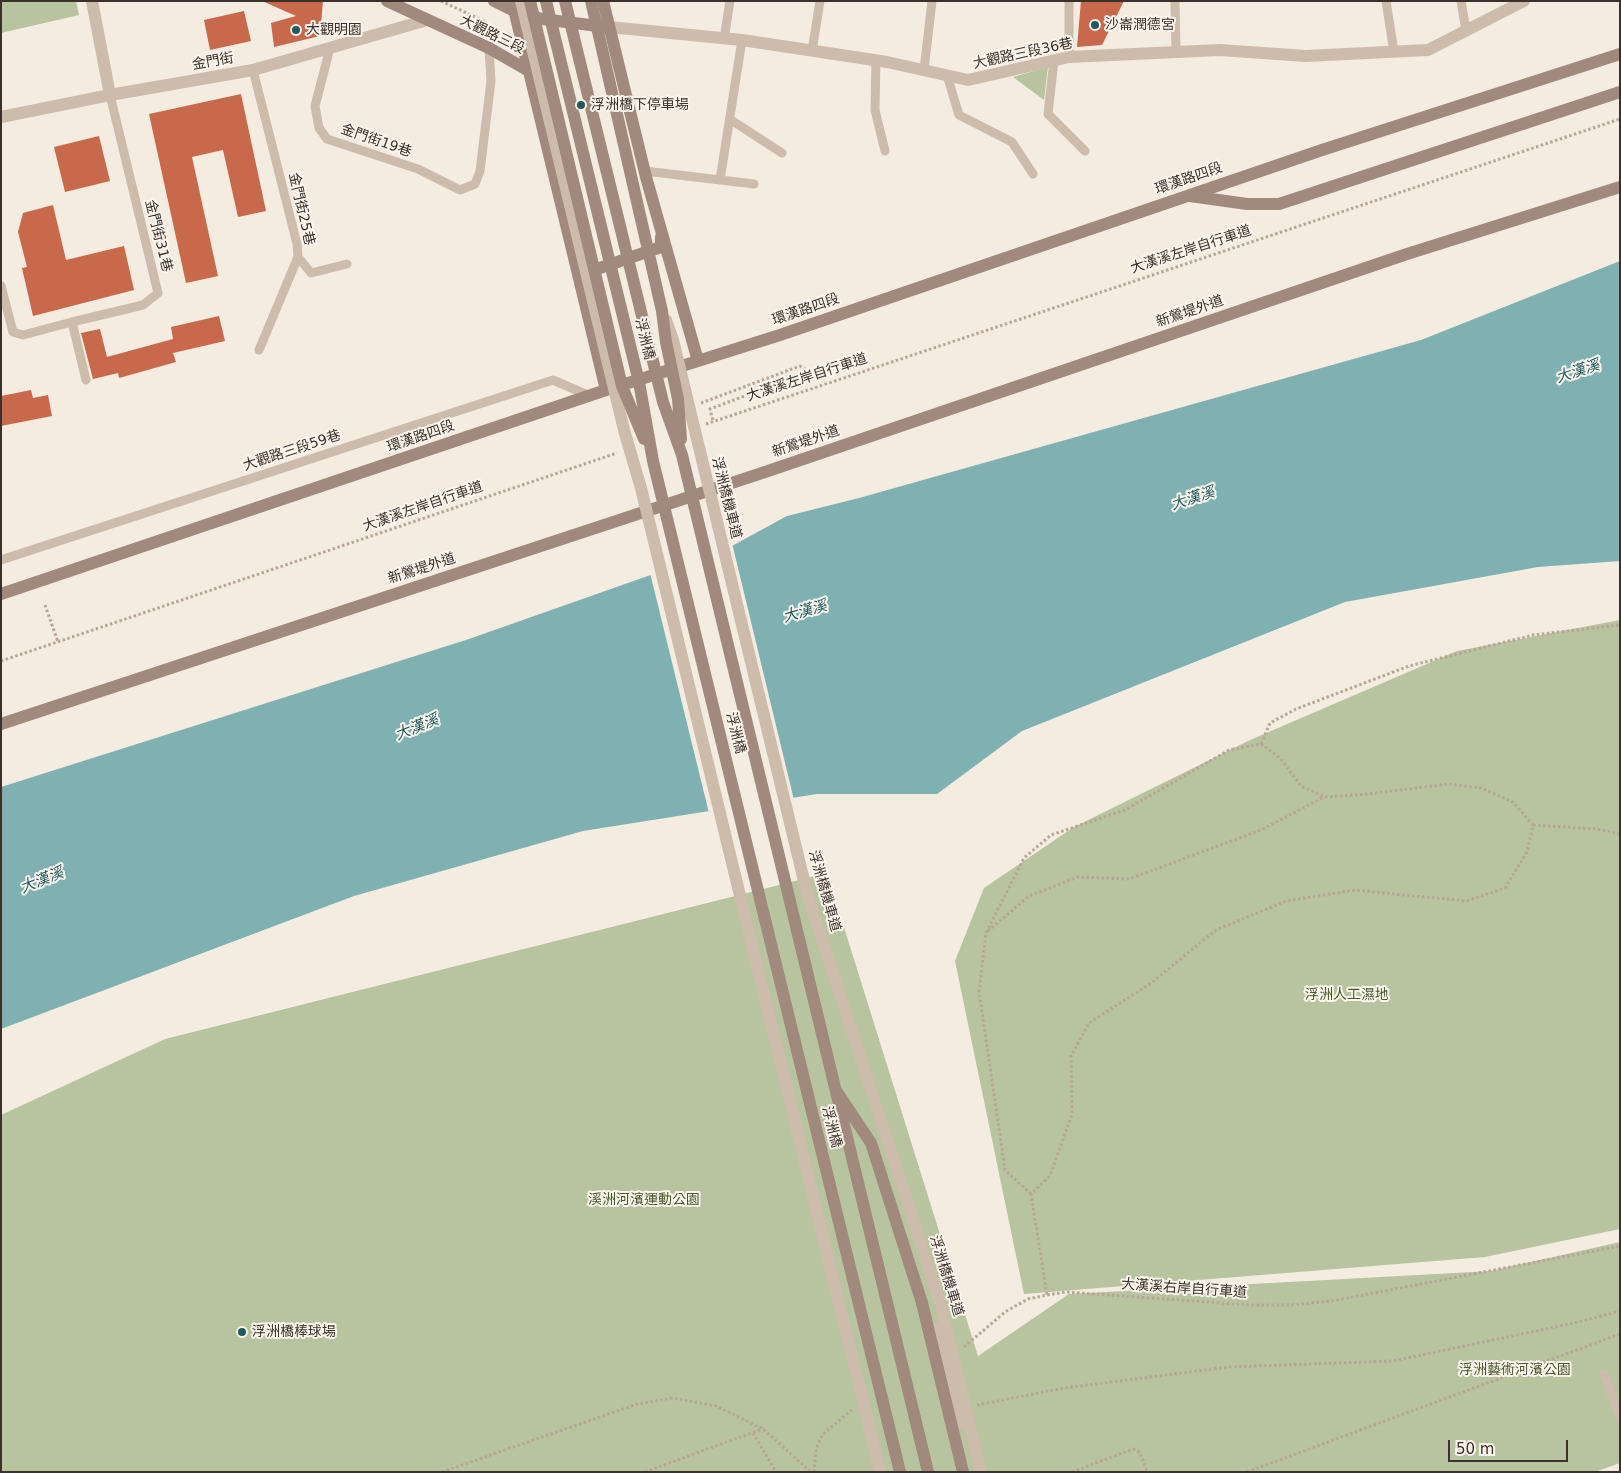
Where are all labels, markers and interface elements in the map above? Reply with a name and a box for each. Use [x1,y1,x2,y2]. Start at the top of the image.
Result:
street label: 大觀路三段 [457,12,527,58]
place label: 沙崙潤德宮 [1105,17,1175,33]
marker: 沙崙潤德宮 [1089,19,1101,31]
place label: 大觀明園 [306,22,362,38]
marker: 大觀明園 [290,24,302,36]
street label: 大觀路三段36巷 [971,35,1075,73]
street label: 金門街 [191,50,235,74]
place label: 浮洲橋下停車場 [591,97,689,113]
marker: 浮洲橋下停車場 [575,99,587,111]
street label: 金門街19巷 [338,121,414,161]
street label: 環漢路四段 [1153,160,1225,198]
street label: 金門街25巷 [285,171,317,247]
street label: 金門街31巷 [141,198,175,274]
street label: 大漢溪左岸自行車道 [1128,223,1254,277]
street label: 環漢路四段 [770,291,842,329]
street label: 新鶯堤外道 [1154,293,1226,331]
street label: 浮洲橋 [631,317,657,361]
street label: 大漢溪左岸自行車道 [744,351,870,405]
water label: 大漢溪 [1554,356,1602,388]
street label: 環漢路四段 [385,418,457,456]
street label: 新鶯堤外道 [770,423,842,461]
street label: 大觀路三段59巷 [241,427,343,475]
street label: 浮洲橋機車道 [708,455,744,541]
street label: 大漢溪左岸自行車道 [361,479,485,535]
water label: 大漢溪 [1169,483,1217,515]
street label: 新鶯堤外道 [386,550,458,588]
water label: 大漢溪 [781,597,829,627]
water label: 大漢溪 [393,711,441,745]
street label: 浮洲橋 [722,711,748,755]
street label: 浮洲橋機車道 [804,848,844,934]
water label: 大漢溪 [18,864,66,898]
park label: 浮洲人工濕地 [1305,987,1389,1003]
street label: 浮洲橋 [818,1105,844,1149]
park label: 溪洲河濱運動公園 [588,1192,700,1208]
street label: 浮洲橋機車道 [926,1233,966,1319]
street label: 大漢溪右岸自行車道 [1121,1276,1247,1302]
place label: 浮洲橋棒球場 [252,1324,336,1340]
marker: 浮洲橋棒球場 [236,1326,248,1338]
park label: 浮洲藝術河濱公園 [1459,1362,1571,1378]
scale bar [1451,1430,1571,1462]
text: 50 m [1456,1440,1494,1458]

